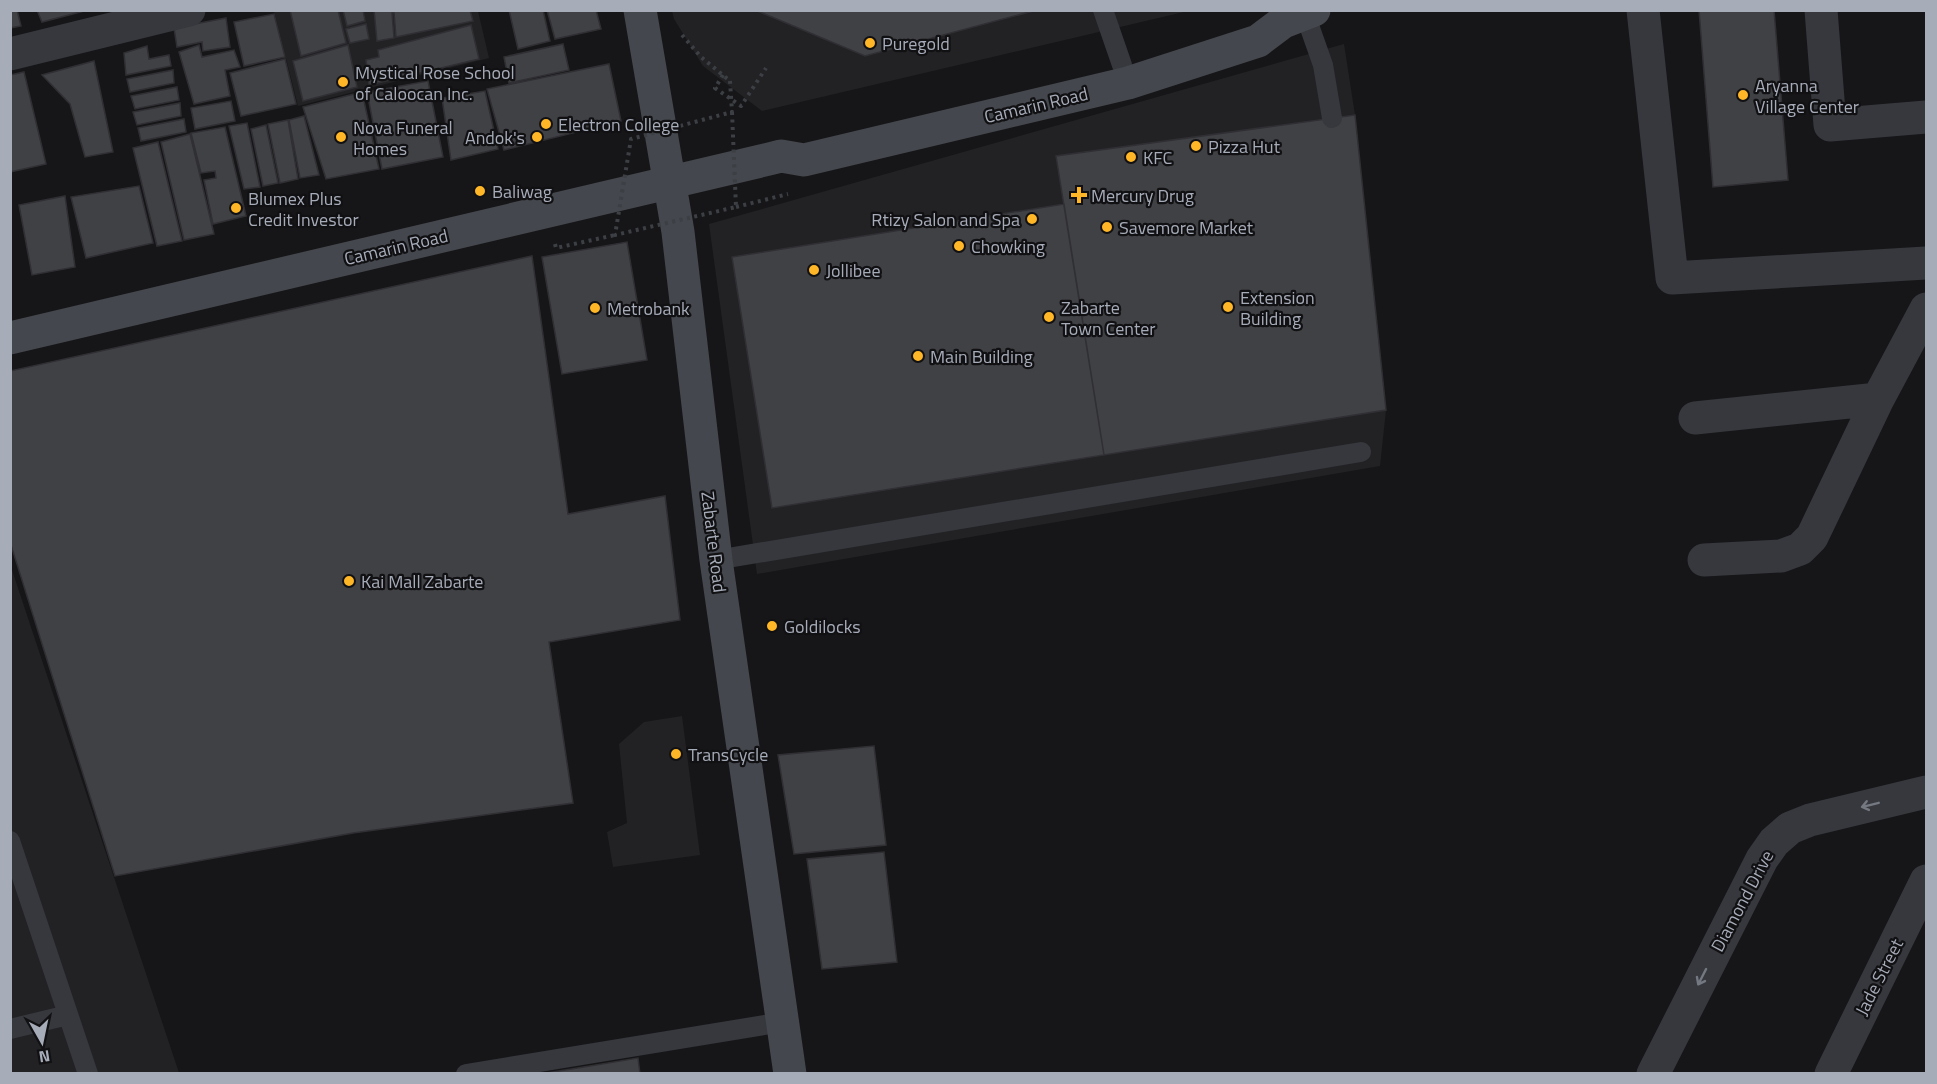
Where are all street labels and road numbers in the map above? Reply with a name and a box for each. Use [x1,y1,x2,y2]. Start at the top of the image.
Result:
street label: Camarin Road [981,80,1091,130]
street label: Camarin Road [341,222,451,272]
street label: Zabarte Road [694,490,734,594]
street label: Diamond Drive [1704,845,1780,957]
street label: Jade Street [1848,933,1910,1020]

